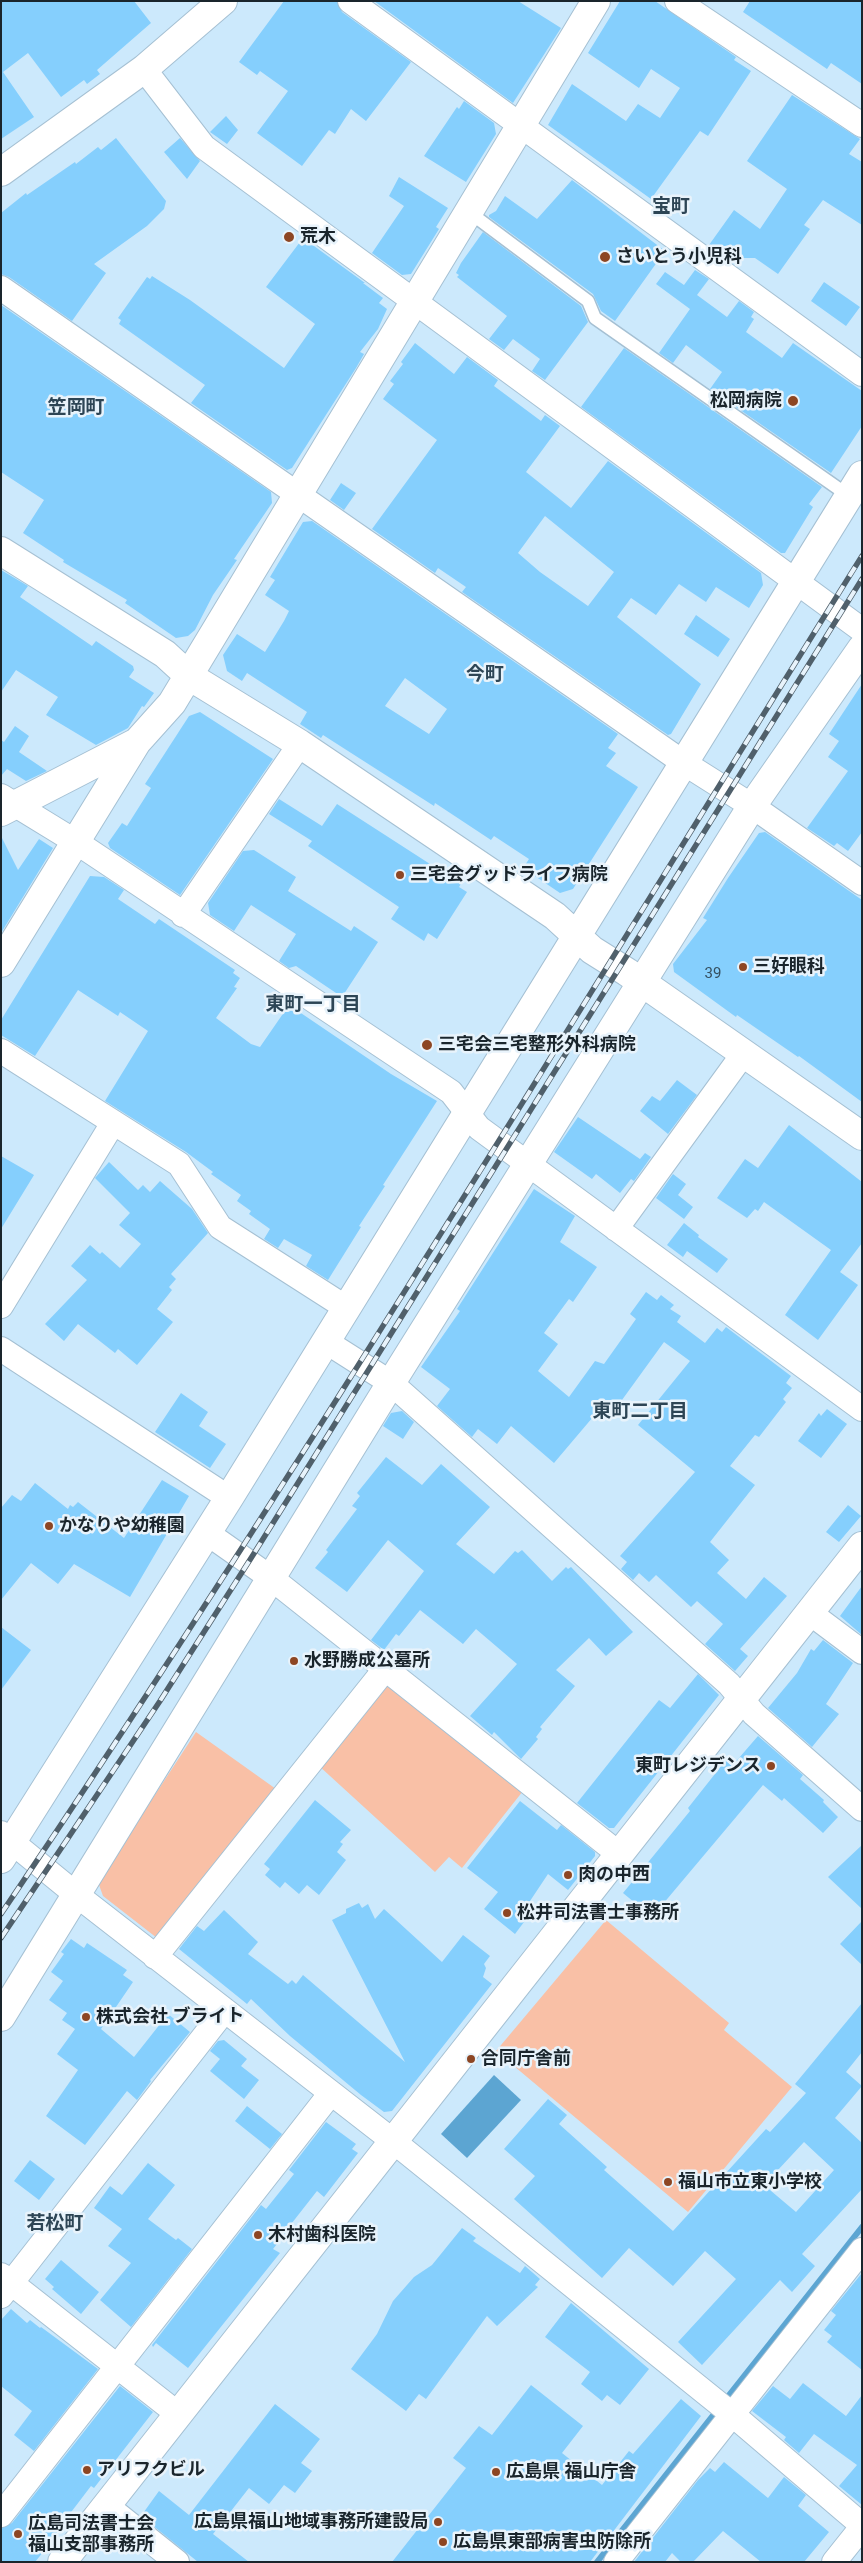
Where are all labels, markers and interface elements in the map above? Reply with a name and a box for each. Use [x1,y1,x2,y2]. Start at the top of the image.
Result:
district label: 宝町 [652,196,690,218]
place label: 荒木 [300,226,336,248]
marker: 荒木 [282,230,296,244]
place label: さいとう小児科 [616,246,742,268]
marker: さいとう小児科 [598,250,612,264]
place label: 松岡病院 [710,390,782,412]
marker: 松岡病院 [786,394,800,408]
district label: 笠岡町 [48,397,104,419]
district label: 今町 [466,664,504,686]
place label: 三宅会グッドライフ病院 [410,864,608,886]
marker: 三宅会グッドライフ病院 [394,869,406,881]
place label: 三好眼科 [753,956,825,978]
marker: 三好眼科 [737,961,749,973]
house number: 39 [705,965,721,983]
district label: 東町一丁目 [266,994,360,1016]
place label: 三宅会三宅整形外科病院 [438,1034,636,1056]
marker: 三宅会三宅整形外科病院 [420,1038,434,1052]
district label: 東町二丁目 [593,1401,687,1423]
place label: かなりや幼稚園 [59,1515,185,1537]
marker: かなりや幼稚園 [43,1520,55,1532]
place label: 水野勝成公墓所 [304,1650,430,1672]
marker: 水野勝成公墓所 [288,1655,300,1667]
place label: 東町レジデンス [635,1755,761,1777]
marker: 東町レジデンス [765,1760,777,1772]
place label: 肉の中西 [578,1864,650,1886]
marker: 肉の中西 [562,1869,574,1881]
place label: 松井司法書士事務所 [517,1902,679,1924]
marker: 松井司法書士事務所 [501,1907,513,1919]
place label: 株式会社 ブライト [96,2006,244,2028]
marker: 株式会社 ブライト [80,2011,92,2023]
place label: 合同庁舎前 [481,2048,571,2070]
marker: 合同庁舎前 [465,2053,477,2065]
place label: 福山市立東小学校 [678,2171,822,2193]
marker: 福山市立東小学校 [662,2176,674,2188]
district label: 若松町 [27,2213,83,2235]
place label: 木村歯科医院 [268,2224,376,2246]
marker: 木村歯科医院 [252,2229,264,2241]
place label: アリフクビル [97,2459,205,2481]
place label: 広島県 福山庁舎 [506,2461,636,2483]
marker: アリフクビル [81,2464,93,2476]
marker: 広島県 福山庁舎 [490,2466,502,2478]
place label: 広島県福山地域事務所建設局 [194,2511,428,2533]
place label: 広島司法書士会 福山支部事務所 [28,2513,154,2556]
marker: 広島県福山地域事務所建設局 [432,2516,444,2528]
marker: 広島司法書士会 福山支部事務所 [12,2528,24,2540]
place label: 広島県東部病害虫防除所 [453,2531,651,2553]
marker: 広島県東部病害虫防除所 [437,2536,449,2548]

